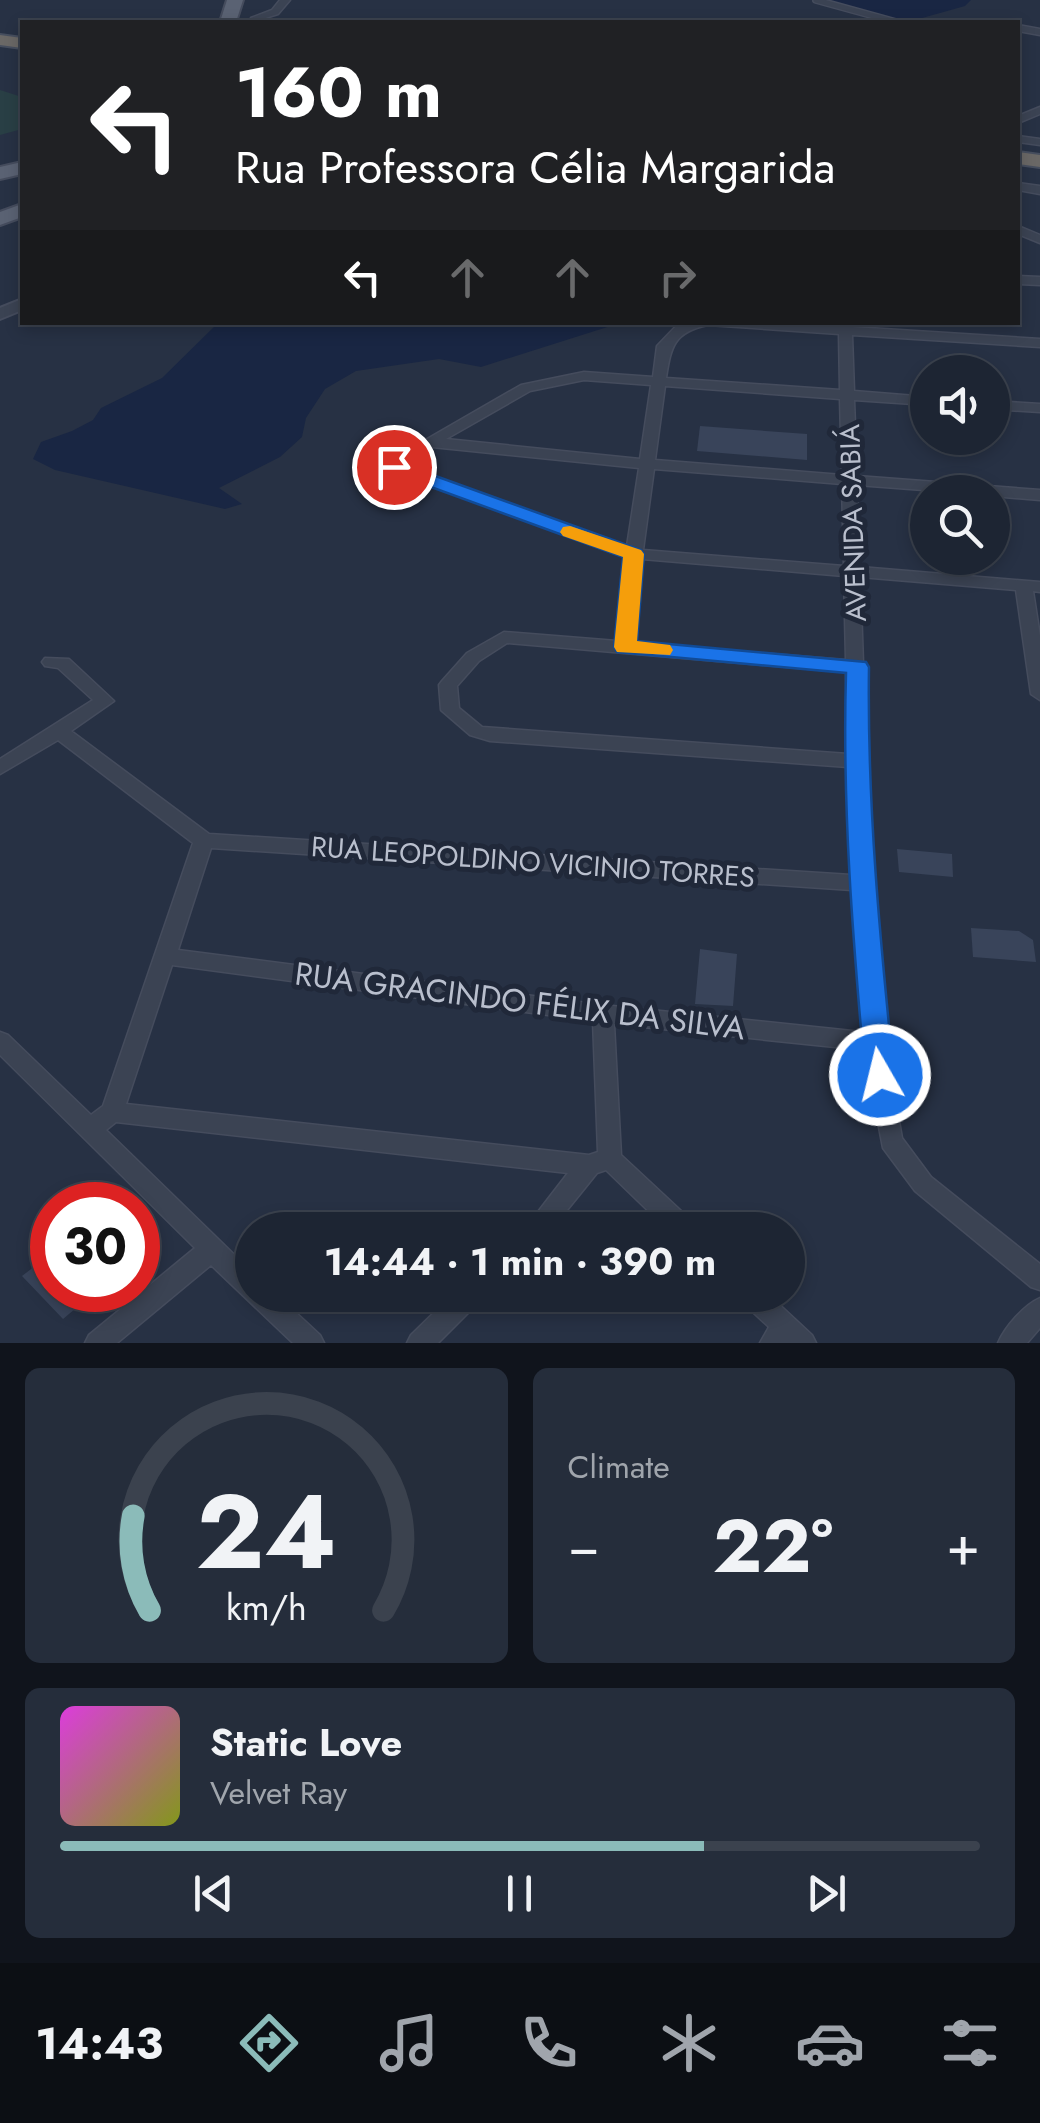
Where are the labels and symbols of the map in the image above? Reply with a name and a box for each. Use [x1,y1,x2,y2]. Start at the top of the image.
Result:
street label: AVENIDA SABIÁ [829,423,877,623]
pin [352,425,437,510]
street label: RUA LEOPOLDINO VICINIO TORRES [310,826,756,898]
street label: RUA GRACINDO FÉLIX DA SILVA [292,951,748,1051]
position arrow [828,1023,932,1127]
speed limit sign: 30 [30,1182,160,1312]

